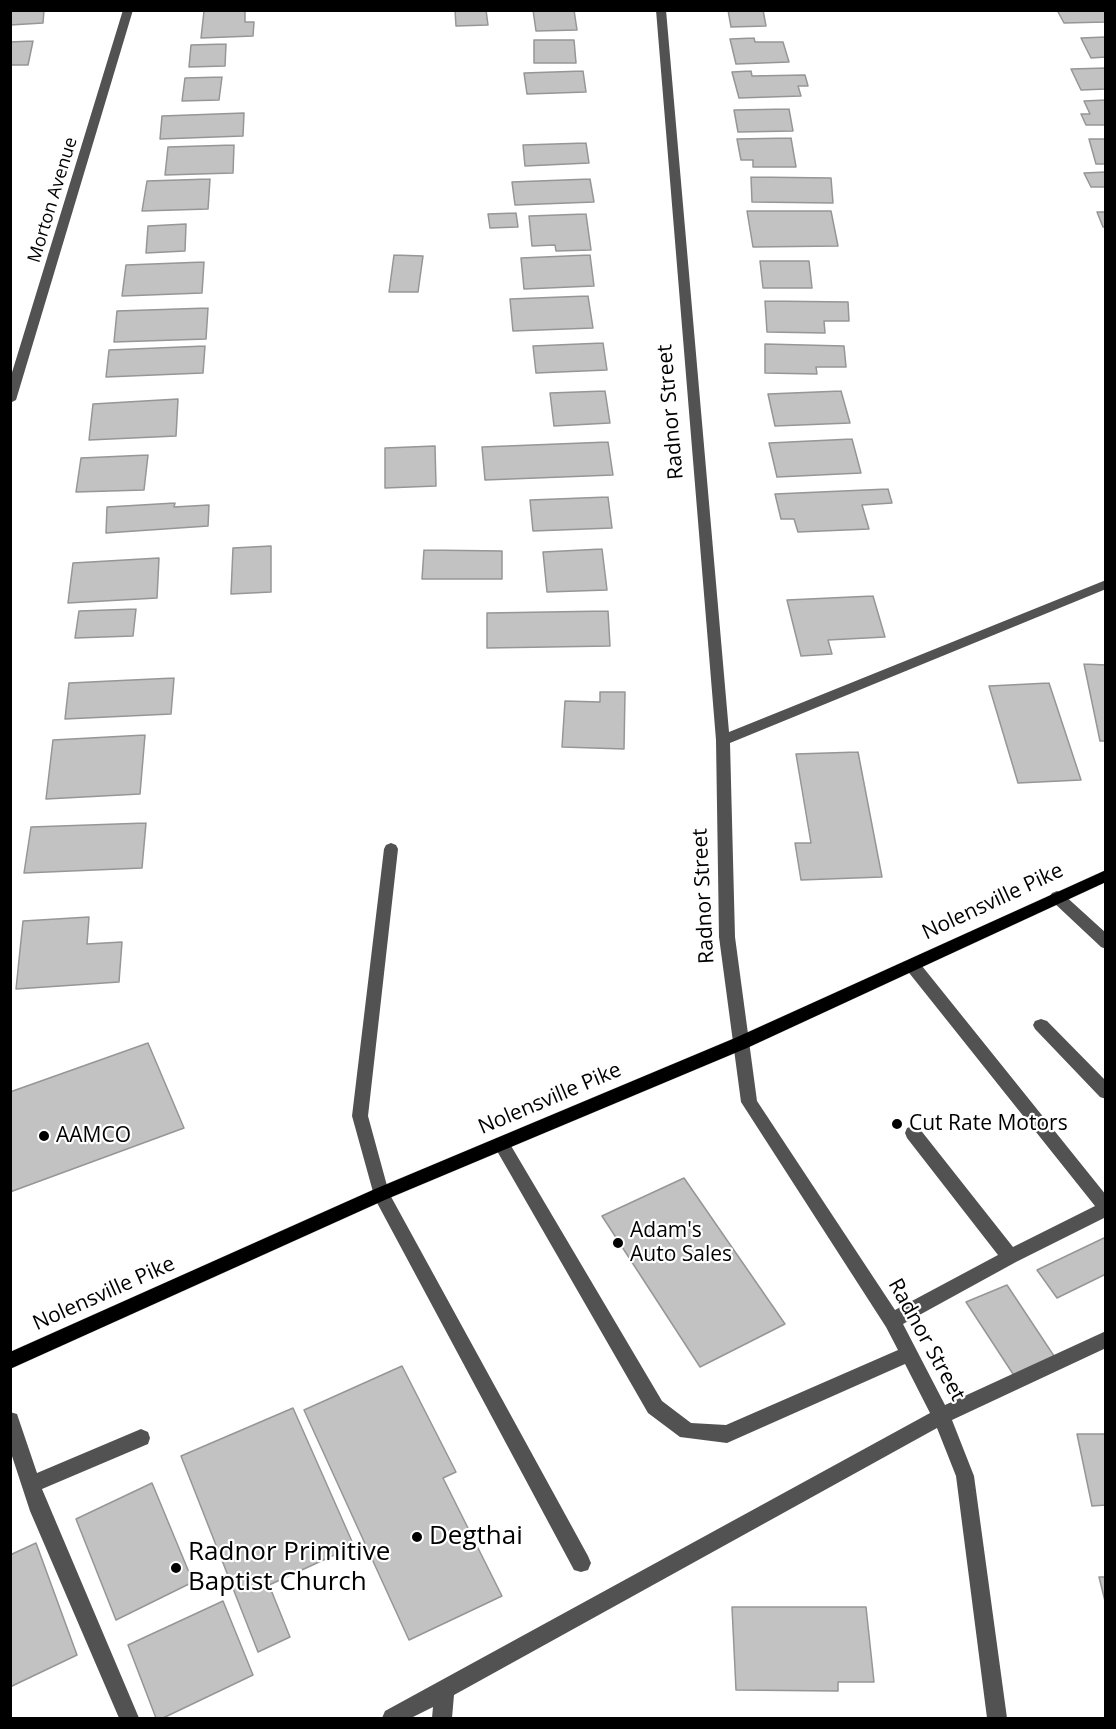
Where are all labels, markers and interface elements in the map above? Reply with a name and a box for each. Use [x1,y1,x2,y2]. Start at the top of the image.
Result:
street label: Morton Avenue [24,135,82,265]
street label: Radnor Street [653,343,689,481]
street label: Radnor Street [688,828,720,964]
street label: Nolensville Pike [918,858,1068,946]
street label: Nolensville Pike [475,1058,625,1140]
place label: Cut Rate Motors [909,1111,1068,1137]
marker: Cut Rate Motors [890,1117,904,1131]
place label: AAMCO [56,1123,131,1149]
marker: AAMCO [37,1129,51,1143]
place label: Adam's Auto Sales [630,1218,732,1268]
marker: Adam's Auto Sales [611,1236,625,1250]
street label: Nolensville Pike [29,1251,179,1337]
street label: Radnor Street [882,1275,970,1405]
place label: Degthai [429,1521,523,1553]
marker: Degthai [410,1530,424,1544]
place label: Radnor Primitive Baptist Church [188,1537,390,1598]
marker: Radnor Primitive Baptist Church [169,1561,183,1575]

